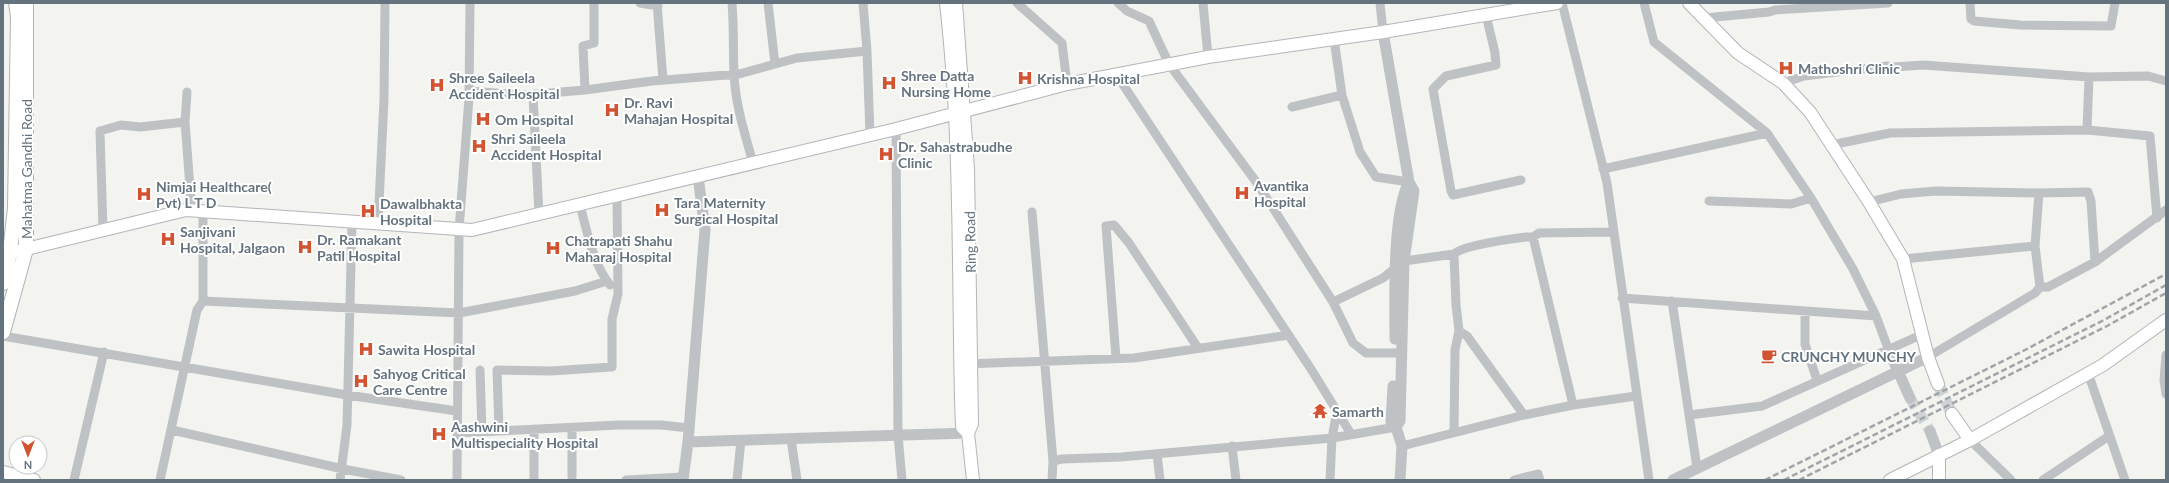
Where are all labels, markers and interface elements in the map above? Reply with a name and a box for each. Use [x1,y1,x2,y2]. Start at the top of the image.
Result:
hospital icon: Mathoshri Clinic [1777,59,1795,77]
place label: Mathoshri Clinic [1798,60,1900,77]
place label: Shree Datta Nursing Home [901,67,991,100]
place label: Shree Saileela Accident Hospital [448,69,559,102]
hospital icon: Krishna Hospital [1016,69,1034,87]
place label: Krishna Hospital [1037,70,1140,87]
hospital icon: Shree Datta Nursing Home [880,74,898,92]
hospital icon: Shree Saileela Accident Hospital [428,76,446,94]
place label: Dr. Ravi Mahajan Hospital [624,94,733,127]
street label: Mahatma Gandhi Road [18,99,35,239]
hospital icon: Dr. Ravi Mahajan Hospital [603,101,621,119]
hospital icon: Om Hospital [474,110,492,128]
place label: Om Hospital [495,111,573,128]
place label: Shri Saileela Accident Hospital [490,130,601,163]
hospital icon: Shri Saileela Accident Hospital [470,137,488,155]
place label: Dr. Sahastrabudhe Clinic [898,138,1013,171]
hospital icon: Dr. Sahastrabudhe Clinic [877,145,895,163]
place label: Avantika Hospital [1253,177,1309,210]
place label: Nimjai Healthcare( Pvt) L T D [156,178,272,211]
hospital icon: Avantika Hospital [1233,184,1251,202]
hospital icon: Nimjai Healthcare( Pvt) L T D [135,185,153,203]
place label: Tara Maternity Surgical Hospital [674,194,778,227]
place label: Dawalbhakta Hospital [380,195,462,228]
hospital icon: Tara Maternity Surgical Hospital [653,201,671,219]
hospital icon: Dawalbhakta Hospital [359,202,377,220]
street label: Ring Road [961,211,979,273]
place label: Sanjivani Hospital, Jalgaon [180,223,285,256]
hospital icon: Sanjivani Hospital, Jalgaon [159,230,177,248]
place label: Dr. Ramakant Patil Hospital [317,231,402,264]
place label: Chatrapati Shahu Maharaj Hospital [565,232,672,265]
hospital icon: Dr. Ramakant Patil Hospital [296,238,314,256]
hospital icon: Chatrapati Shahu Maharaj Hospital [544,239,562,257]
hospital icon: Sawita Hospital [357,340,375,358]
place label: Sawita Hospital [378,341,475,358]
cafe icon: CRUNCHY MUNCHY [1760,347,1778,365]
place label: CRUNCHY MUNCHY [1781,348,1917,365]
place label: Sahyog Critical Care Centre [373,365,466,398]
hospital icon: Sahyog Critical Care Centre [352,372,370,390]
temple icon: Samarth [1311,402,1329,420]
place label: Samarth [1332,403,1384,420]
place label: Aashwini Multispeciality Hospital [450,418,598,451]
hospital icon: Aashwini Multispeciality Hospital [430,425,448,443]
north arrow [8,435,48,475]
text: N [24,459,32,472]

